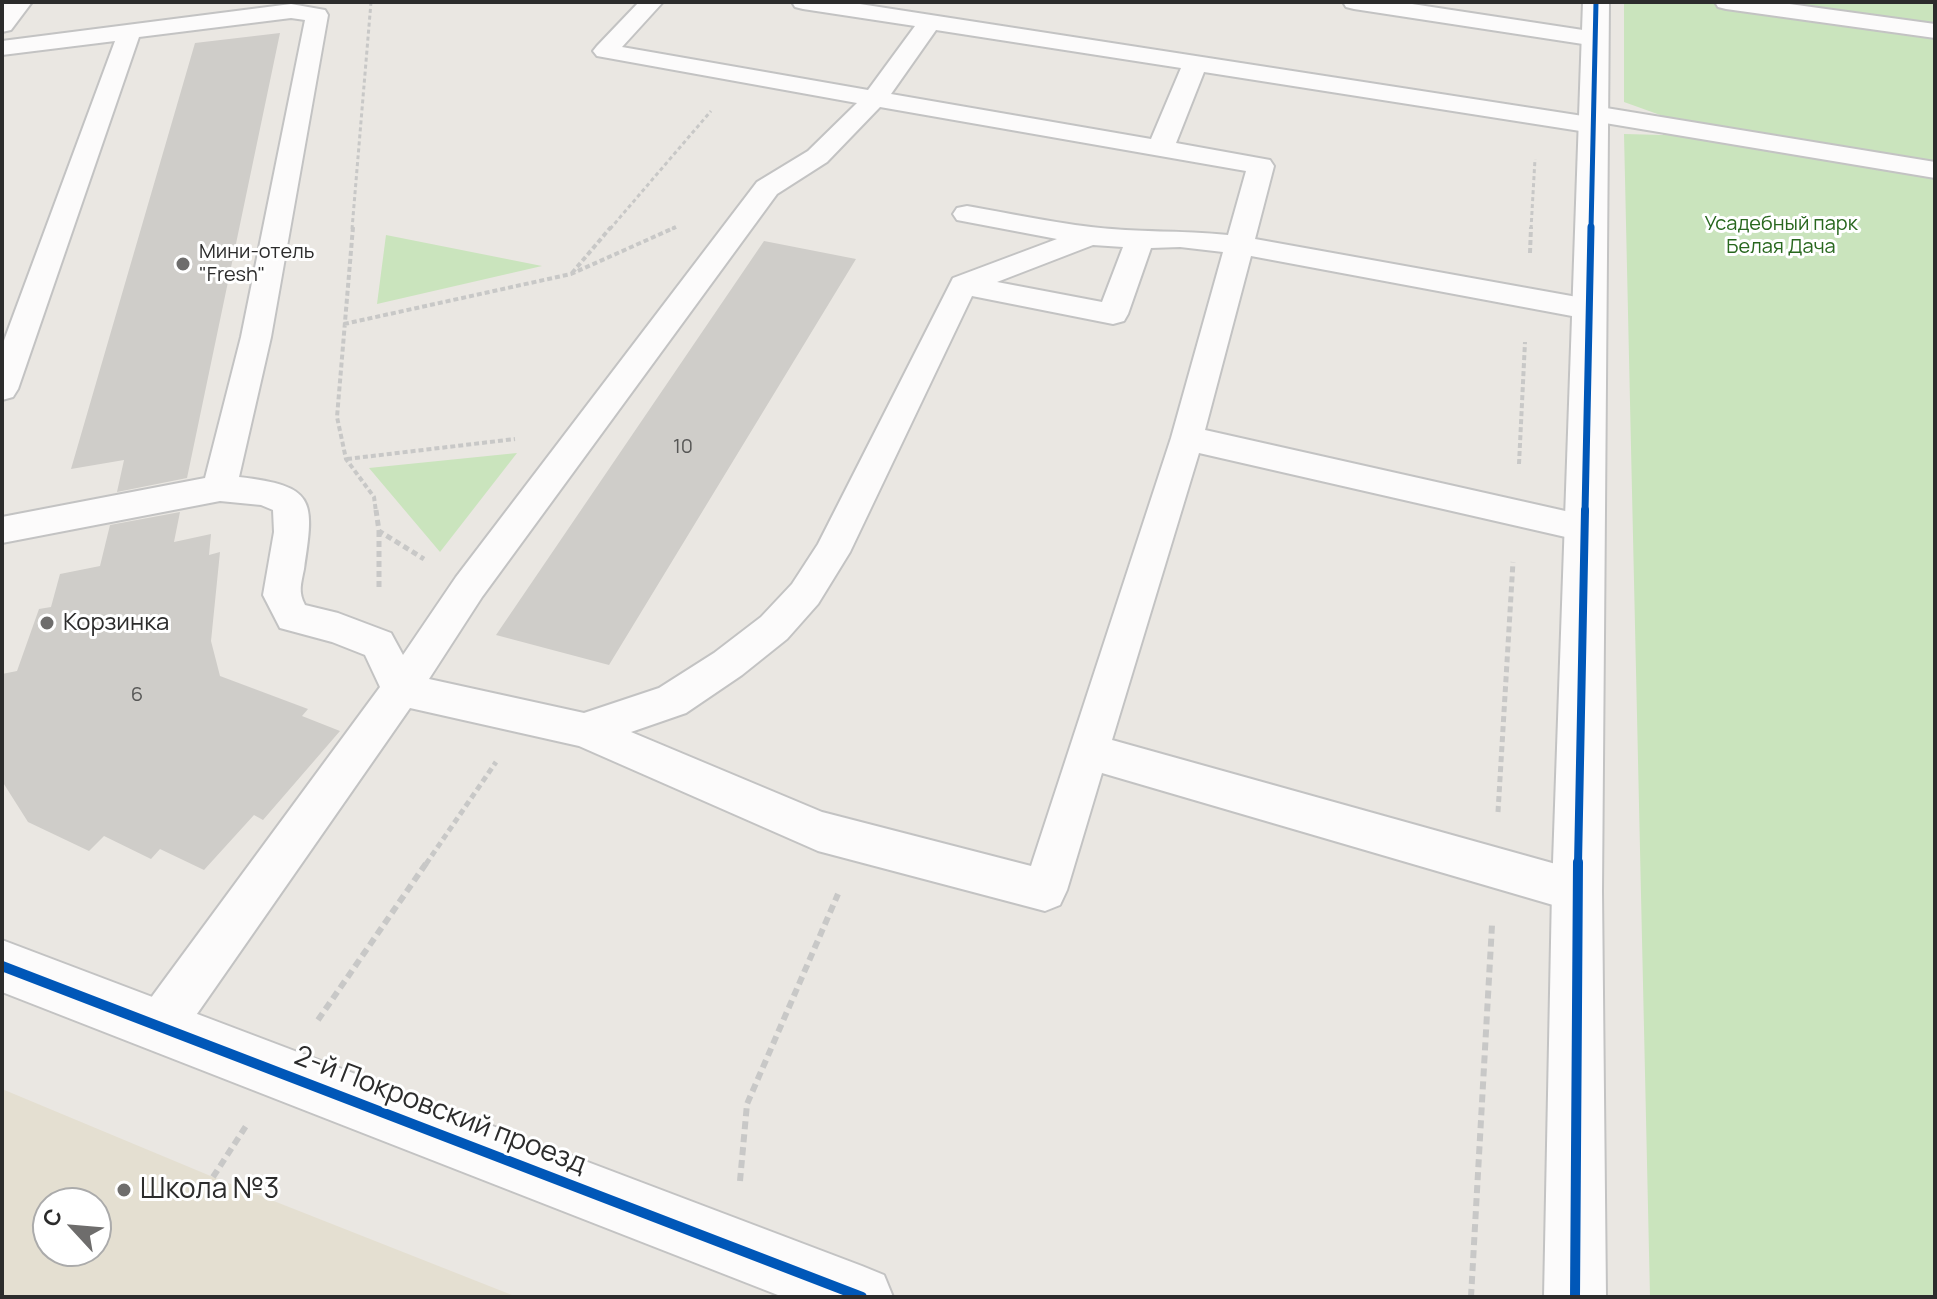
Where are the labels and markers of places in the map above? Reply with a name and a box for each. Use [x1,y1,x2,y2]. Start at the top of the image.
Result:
place label: Мини-отель "Fresh" [199,240,314,287]
marker: Мини-отель "Fresh" [174,255,192,273]
place label: Корзинка [63,609,169,637]
marker: Корзинка [38,614,56,632]
place label: Школа №3 [140,1173,279,1207]
marker: Школа №3 [115,1181,133,1199]

